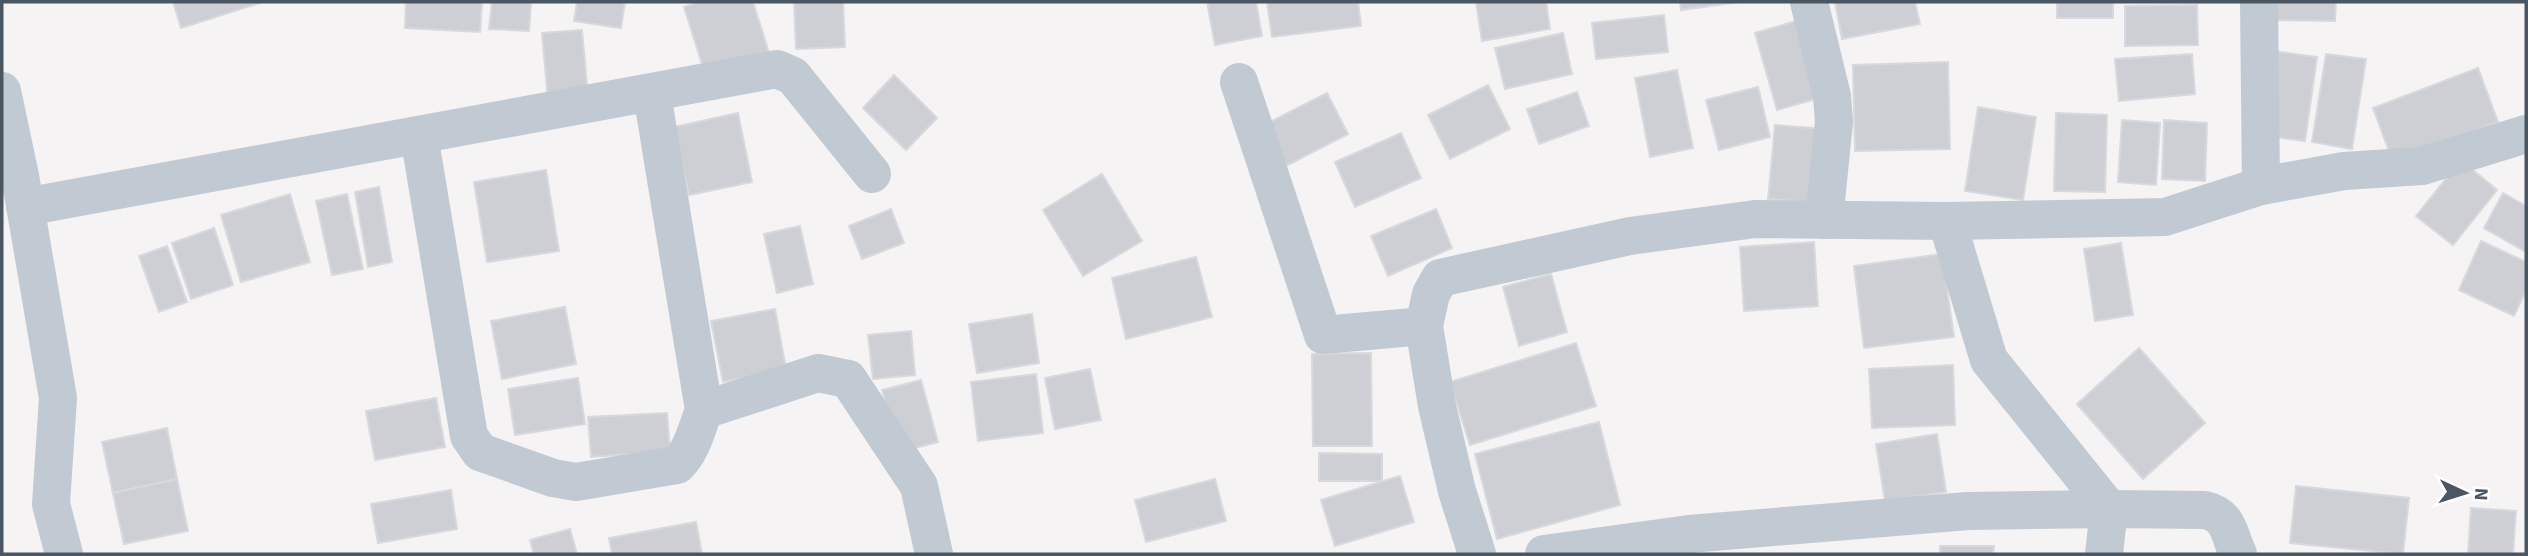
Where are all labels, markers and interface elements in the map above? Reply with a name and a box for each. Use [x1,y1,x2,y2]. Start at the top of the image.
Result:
north arrow [2430,458,2500,528]
text: N [2467,487,2494,501]

